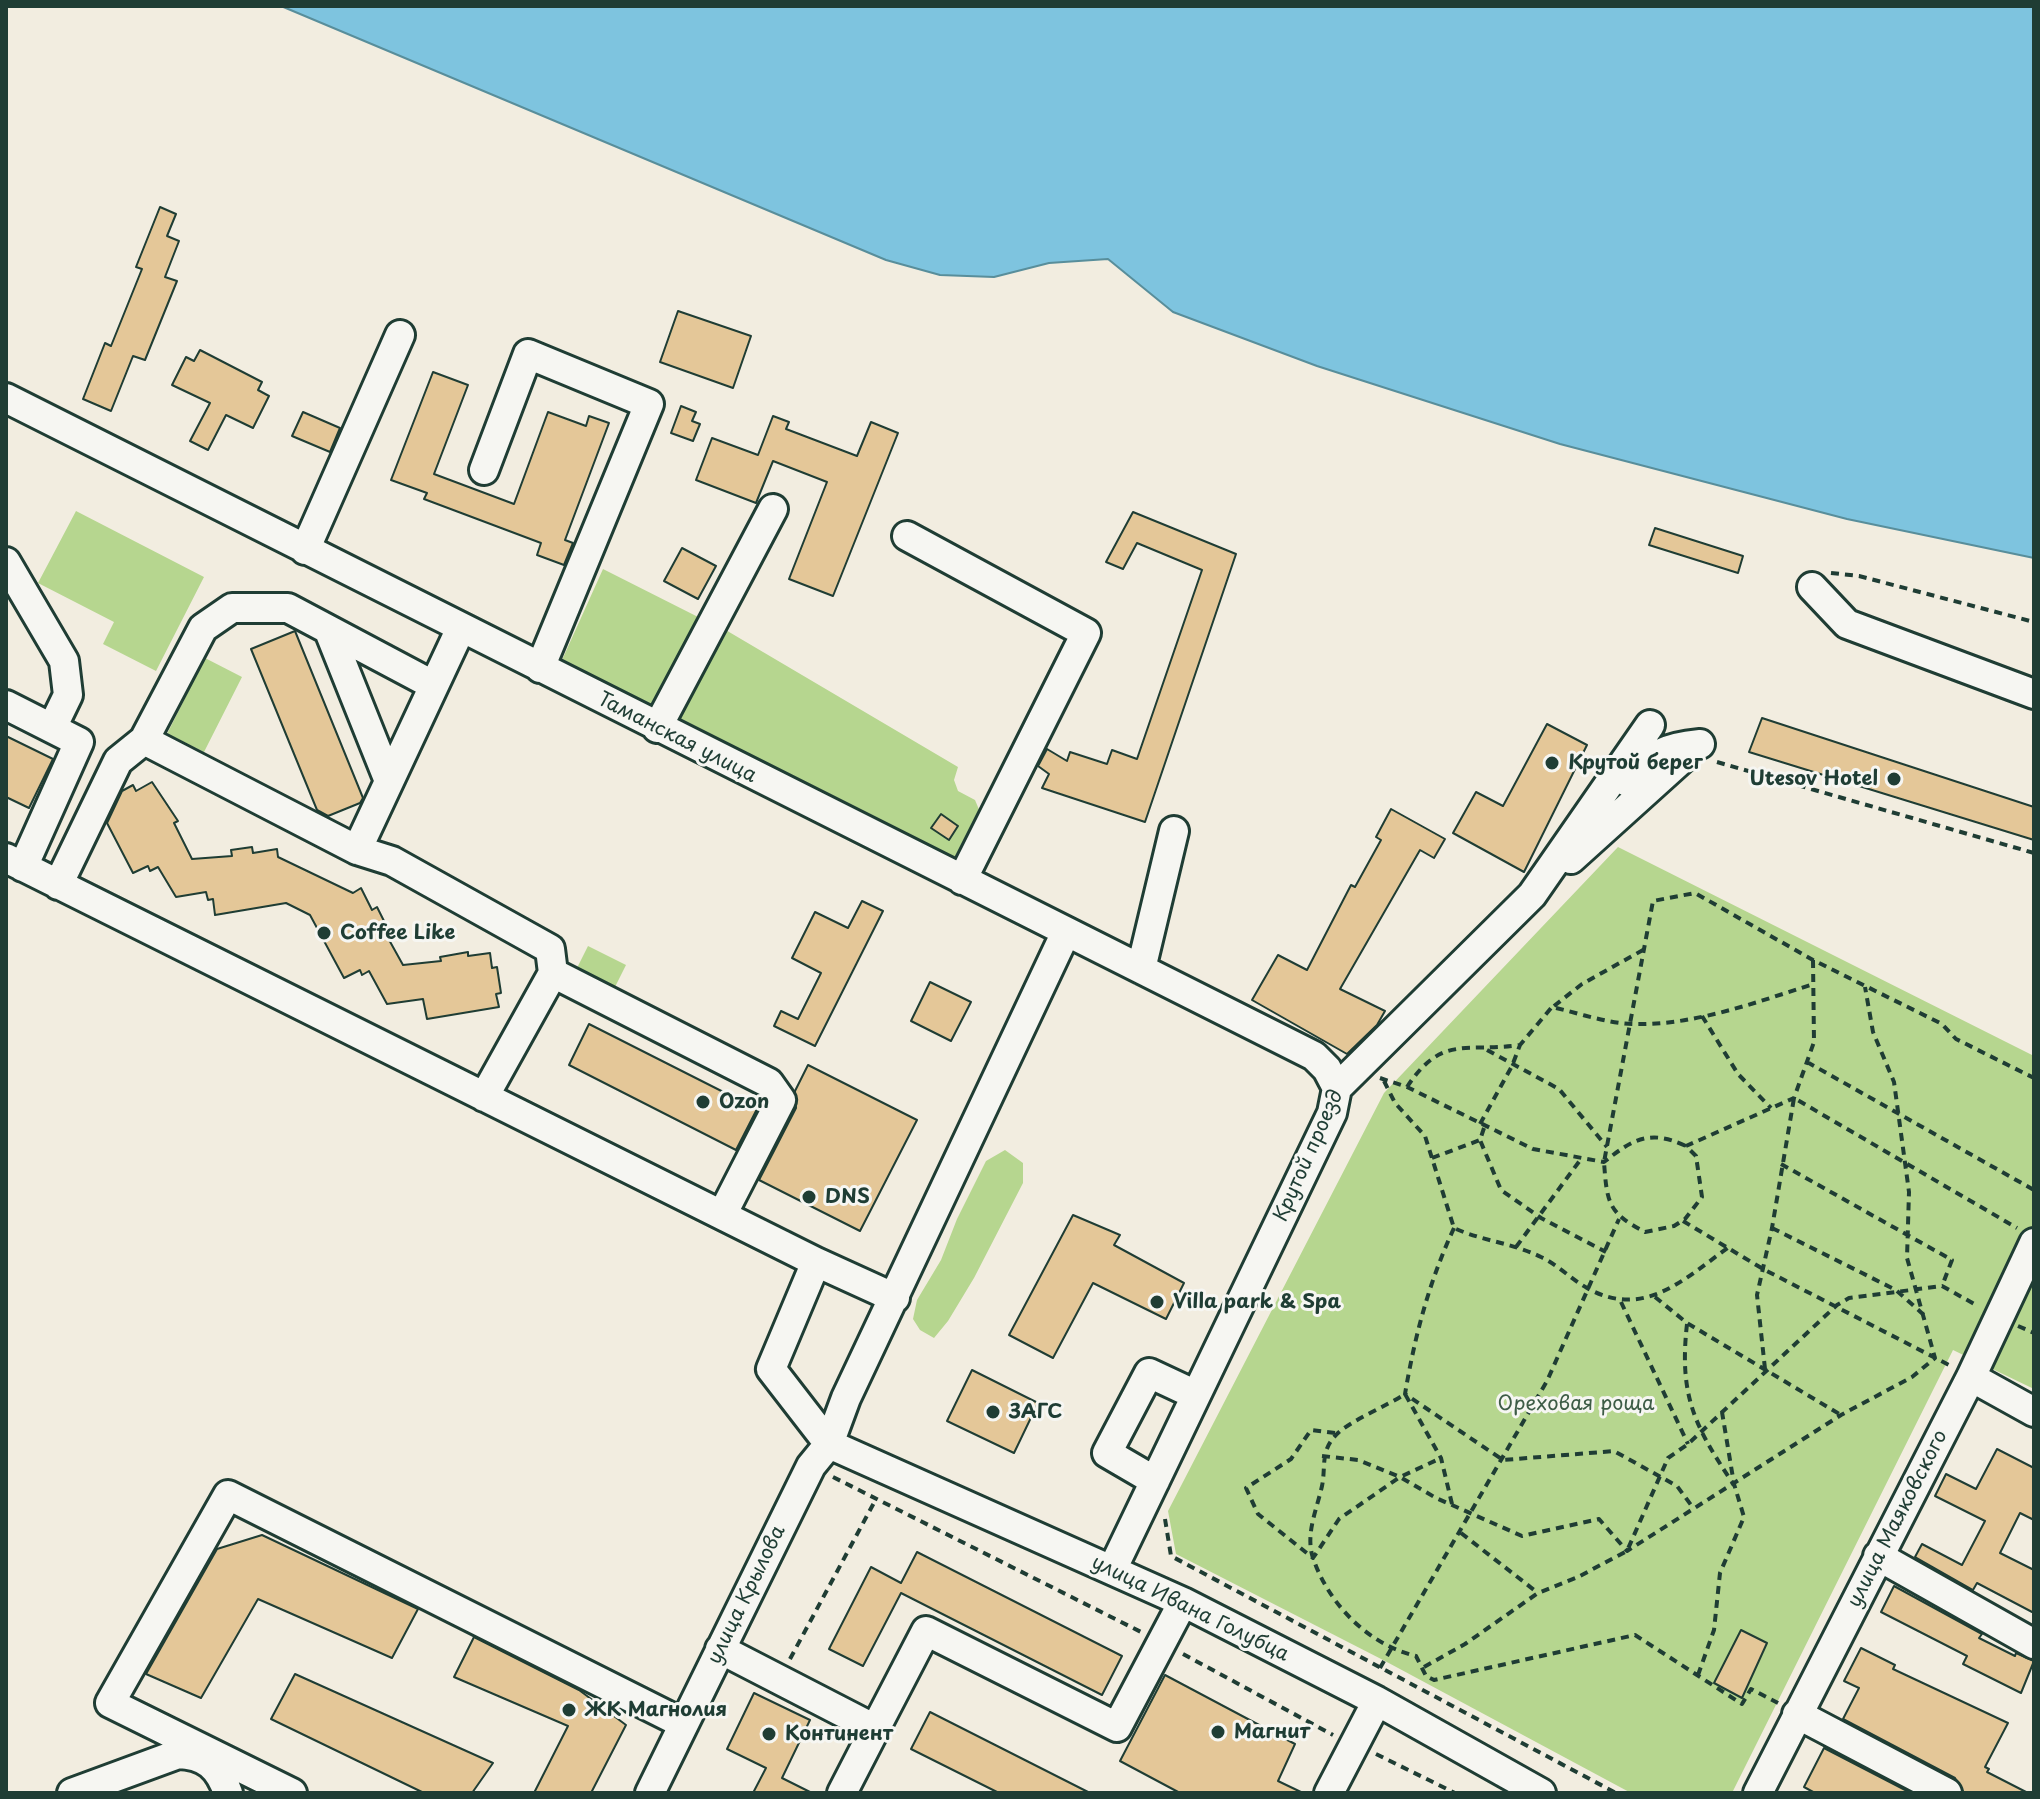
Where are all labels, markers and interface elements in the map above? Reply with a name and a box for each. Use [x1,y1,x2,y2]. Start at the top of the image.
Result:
street label: Таманская улица [594,688,760,788]
place label: Крутой берег [1568,751,1703,775]
marker: Крутой берег [1543,754,1561,772]
place label: Utesov Hotel [1749,767,1878,791]
marker: Utesov Hotel [1885,770,1903,788]
place label: Coffee Like [340,921,455,945]
marker: Coffee Like [315,924,333,942]
street label: Крутой проезд [1269,1086,1349,1226]
place label: Ozon [719,1090,769,1114]
marker: Ozon [694,1093,712,1111]
place label: DNS [825,1185,870,1209]
marker: DNS [800,1188,818,1206]
place label: Villa park & Spa [1173,1290,1341,1314]
marker: Villa park & Spa [1148,1293,1166,1311]
park label: Ореховая роща [1498,1392,1654,1416]
place label: ЗАГС [1009,1400,1062,1424]
marker: ЗАГС [984,1403,1002,1421]
street label: улица Маяковского [1843,1426,1953,1612]
street label: улица Крылова [703,1522,791,1668]
street label: улица Ивана Голубца [1087,1551,1293,1667]
place label: ЖК Магнолия [585,1698,727,1722]
marker: ЖК Магнолия [560,1701,578,1719]
place label: Магнит [1234,1720,1310,1744]
place label: Континент [785,1722,893,1746]
marker: Магнит [1209,1723,1227,1741]
marker: Континент [760,1725,778,1743]

